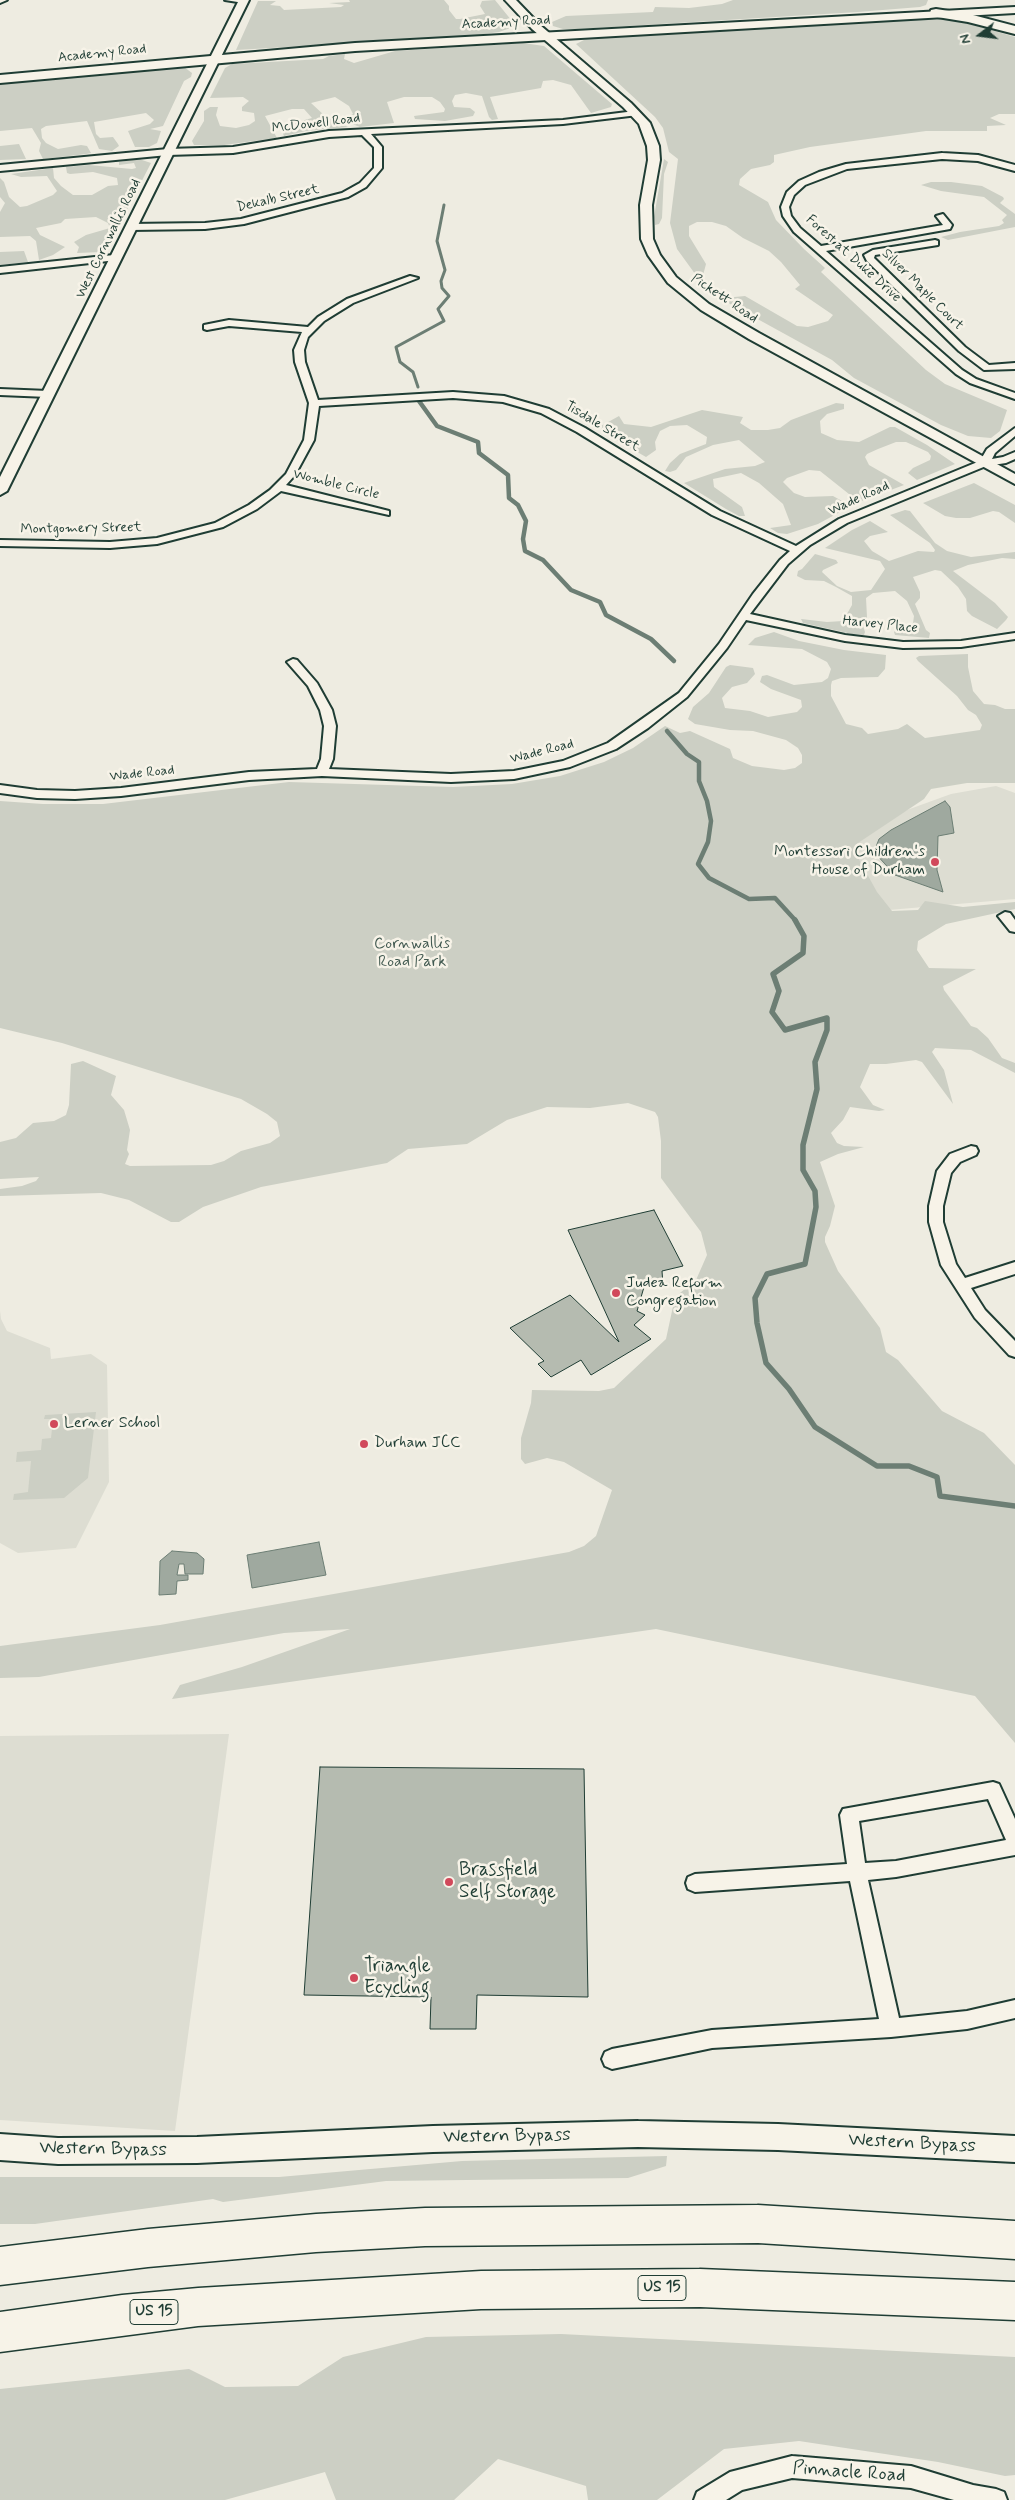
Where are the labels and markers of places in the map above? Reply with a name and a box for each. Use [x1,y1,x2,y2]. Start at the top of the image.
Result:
place label: Montessori Children's House of Durham [774,843,925,881]
marker: Montessori Children's House of Durham [929,856,941,868]
place label: Judea Reform Congregation [626,1274,723,1312]
marker: Judea Reform Congregation [610,1287,622,1299]
place label: Lerner School [64,1414,160,1434]
marker: Lerner School [48,1418,60,1430]
place label: Durham JCC [374,1434,460,1454]
marker: Durham JCC [358,1438,370,1450]
place label: Brassfield Self Storage [459,1860,556,1904]
marker: Brassfield Self Storage [443,1876,455,1888]
place label: Triangle Ecycling [364,1956,431,2000]
marker: Triangle Ecycling [348,1972,360,1984]

